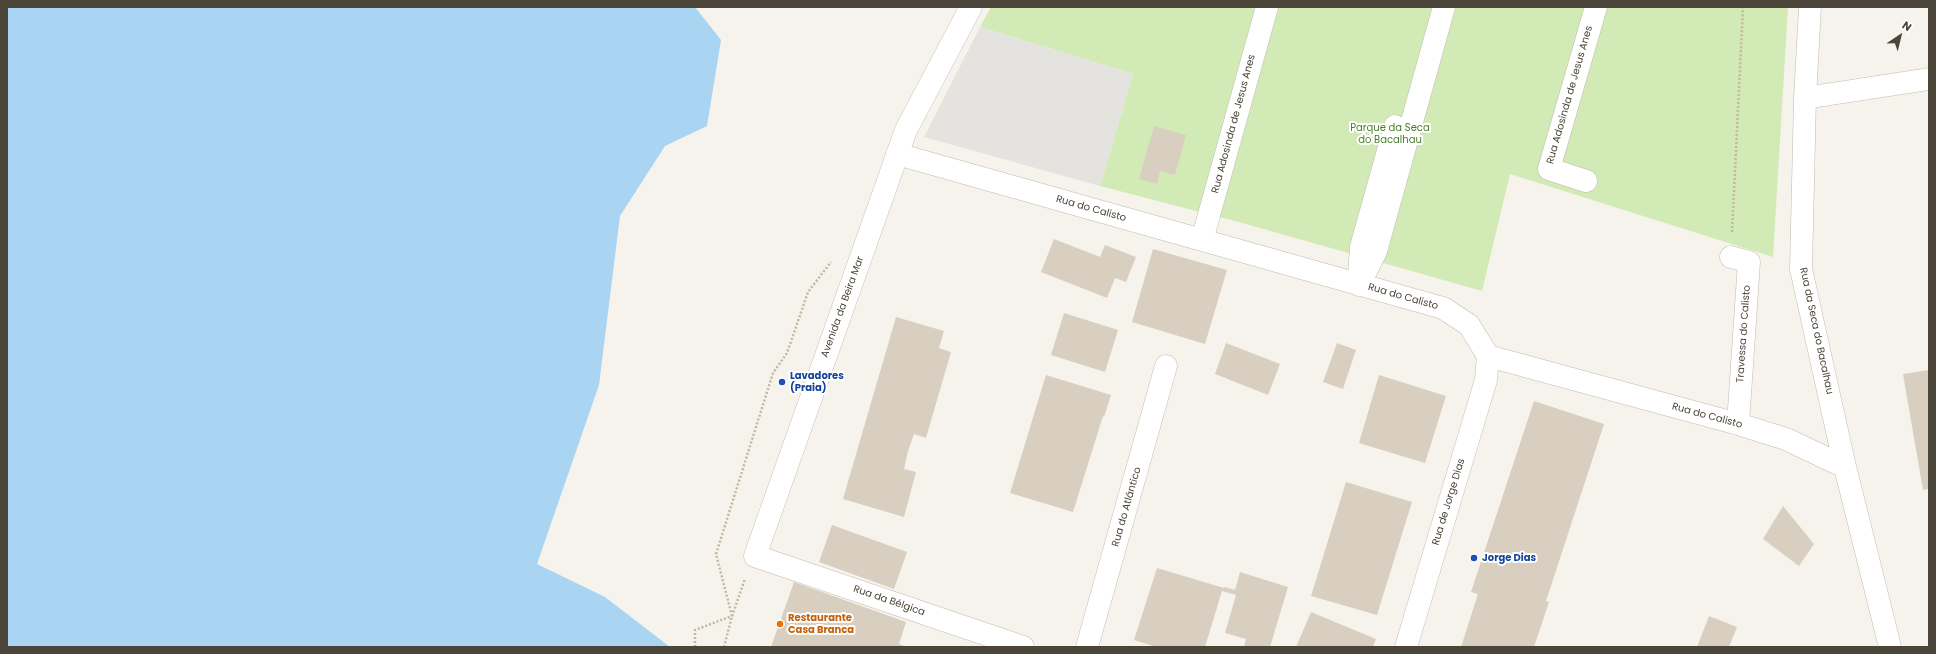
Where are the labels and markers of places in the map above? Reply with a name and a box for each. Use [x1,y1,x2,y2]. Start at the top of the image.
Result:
place label: Lavadores (Praia) [790,370,844,394]
marker: Lavadores (Praia) [777,377,787,387]
place label: Jorge Dias [1482,552,1536,564]
marker: Jorge Dias [1469,553,1479,563]
place label: Restaurante Casa Branca [788,612,854,636]
marker: Restaurante Casa Branca [775,619,785,629]

